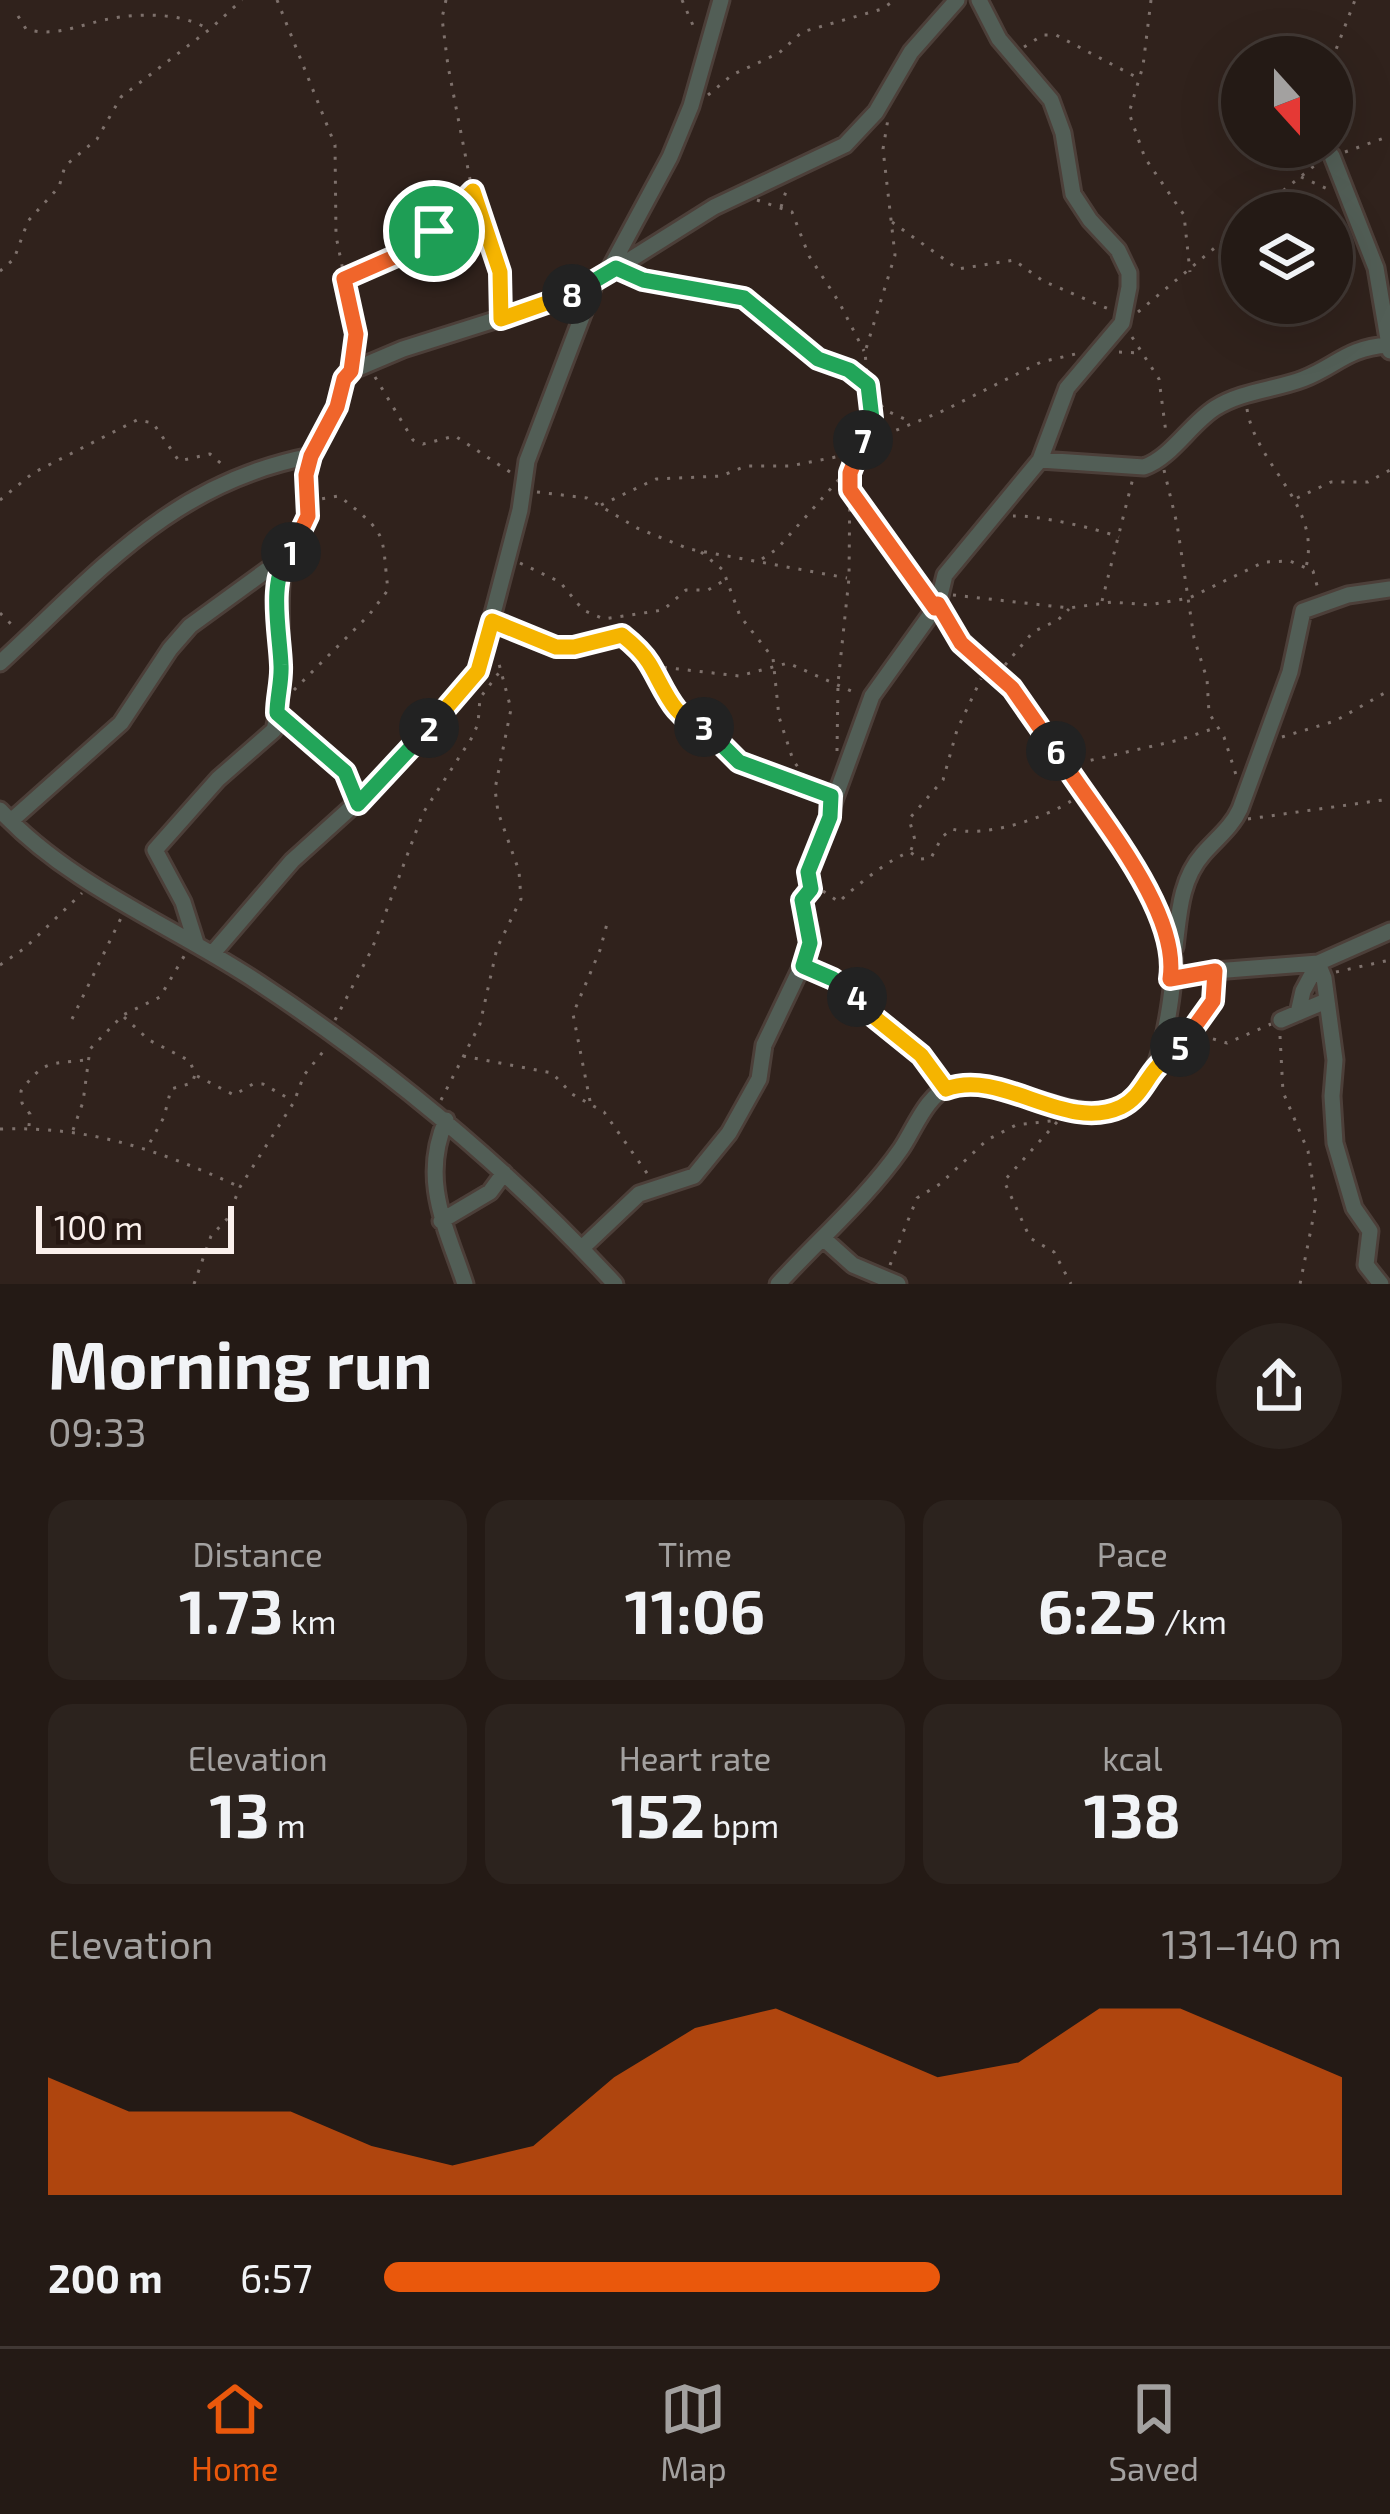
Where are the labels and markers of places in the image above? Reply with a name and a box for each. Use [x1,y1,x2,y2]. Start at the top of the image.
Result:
pin [383,180,485,282]
pin: 8 [542,264,602,324]
pin: 7 [833,410,893,470]
pin: 1 [261,522,321,582]
pin: 3 [674,697,734,757]
pin: 2 [399,698,459,758]
pin: 6 [1026,721,1086,781]
pin: 4 [827,967,887,1027]
pin: 5 [1150,1017,1210,1077]

